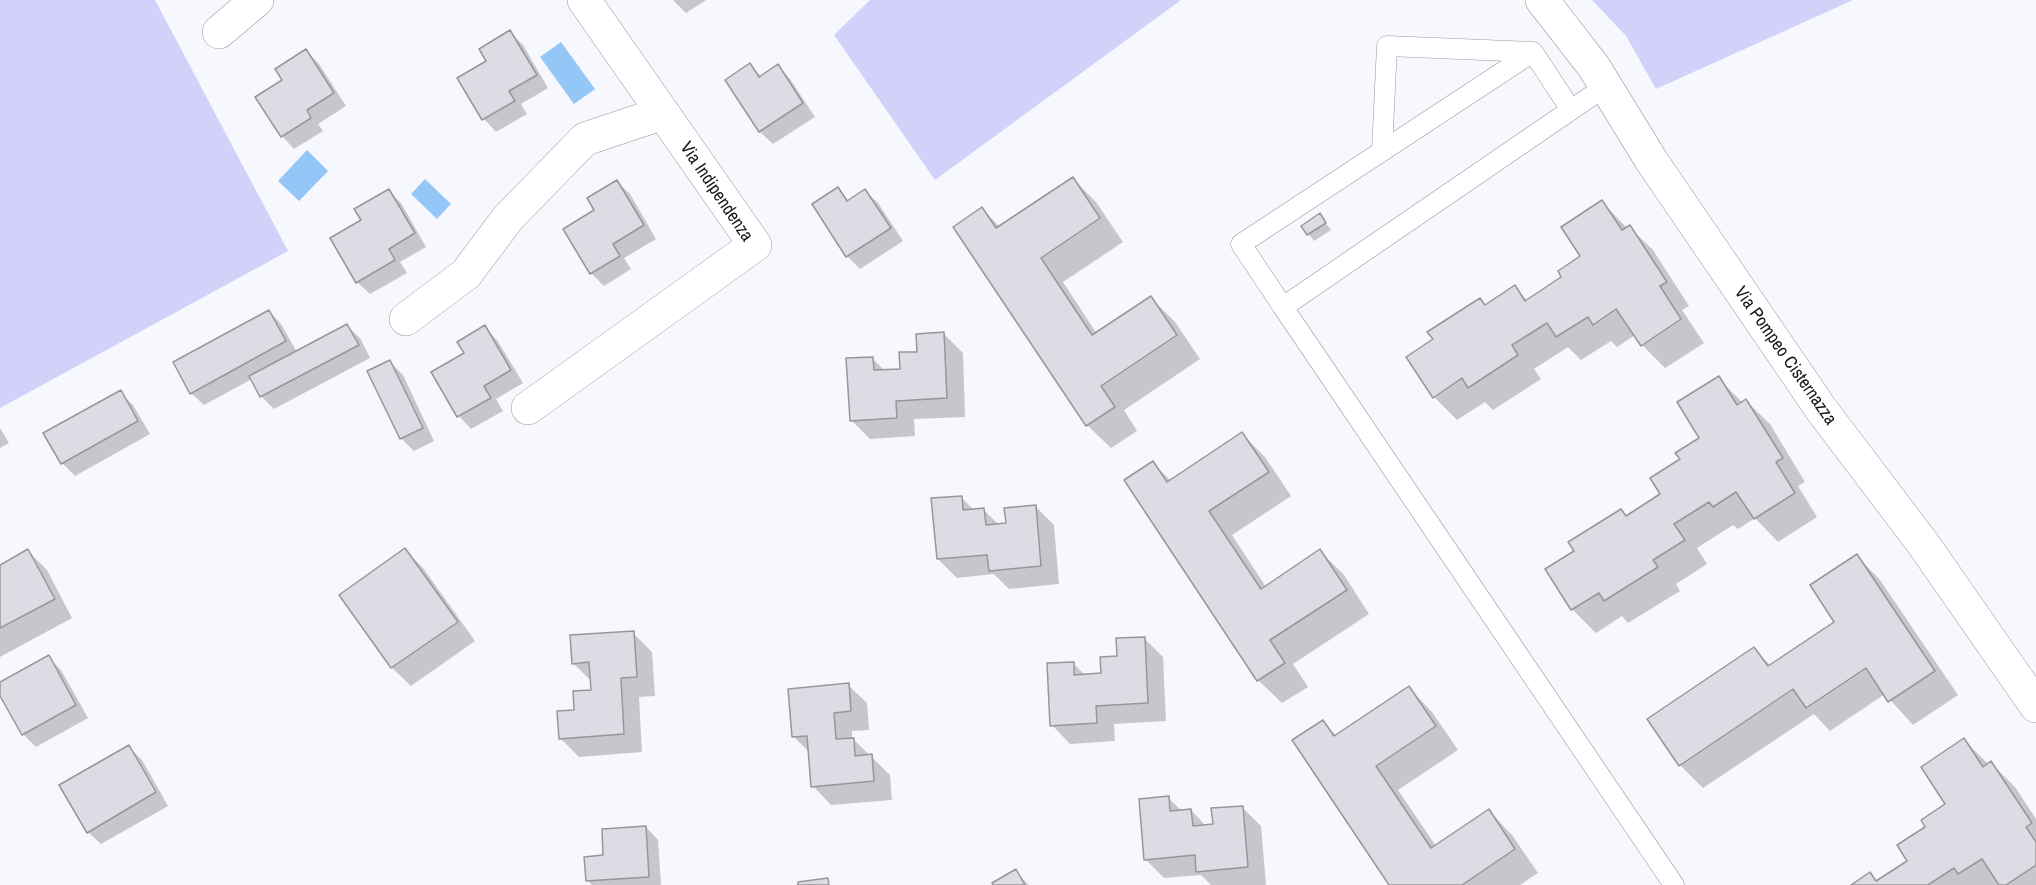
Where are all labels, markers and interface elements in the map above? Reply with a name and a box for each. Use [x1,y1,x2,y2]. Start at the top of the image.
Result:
street label: Via Indipendenza [675,138,757,246]
street label: Via Pompeo Cisternazza [1729,283,1841,429]

